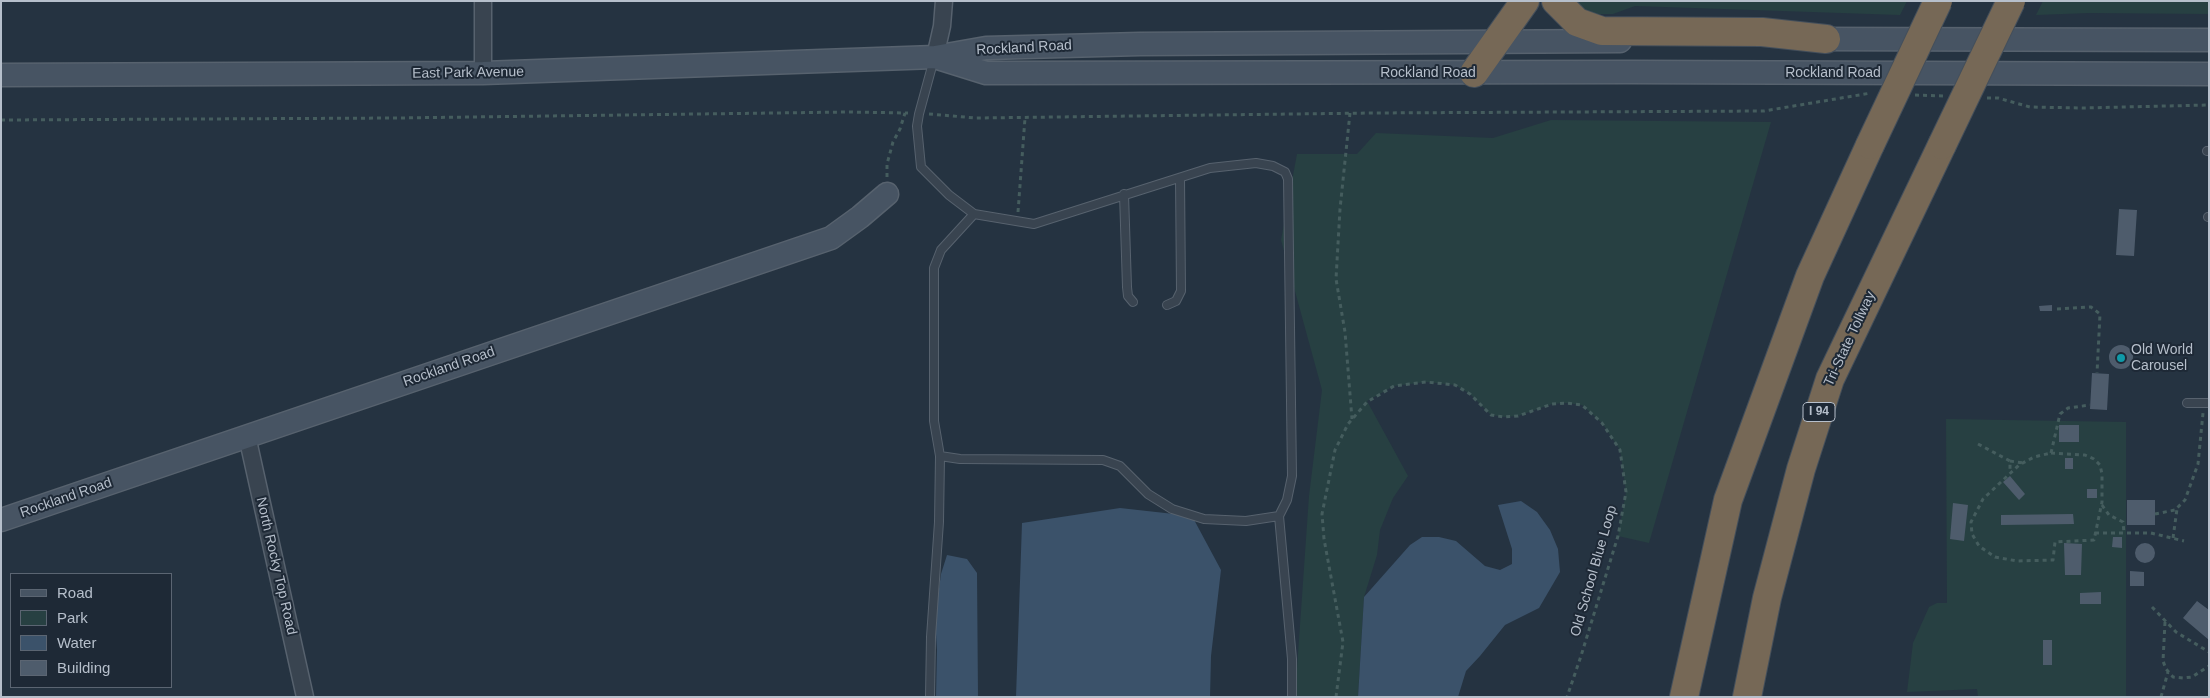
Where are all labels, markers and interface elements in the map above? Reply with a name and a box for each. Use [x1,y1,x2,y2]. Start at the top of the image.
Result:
street label: Rockland Road [976,37,1072,59]
street label: East Park Avenue [412,64,524,82]
street label: Rockland Road [1380,65,1476,81]
street label: Rockland Road [1785,65,1881,81]
street label: Tri-State Tollway [1821,289,1879,389]
place label: Old World Carousel [2131,342,2193,374]
street label: Rockland Road [401,343,497,391]
marker: Old World Carousel [2115,352,2127,364]
road number: I 94 [1803,402,1835,422]
street label: Rockland Road [18,474,114,522]
street label: North Rocky Top Road [252,495,300,637]
street label: Old School Blue Loop [1567,504,1621,638]
legend [10,573,172,688]
text: Road [57,584,93,601]
text: Park [57,609,88,626]
text: Water [57,634,96,651]
text: Building [57,659,110,676]

